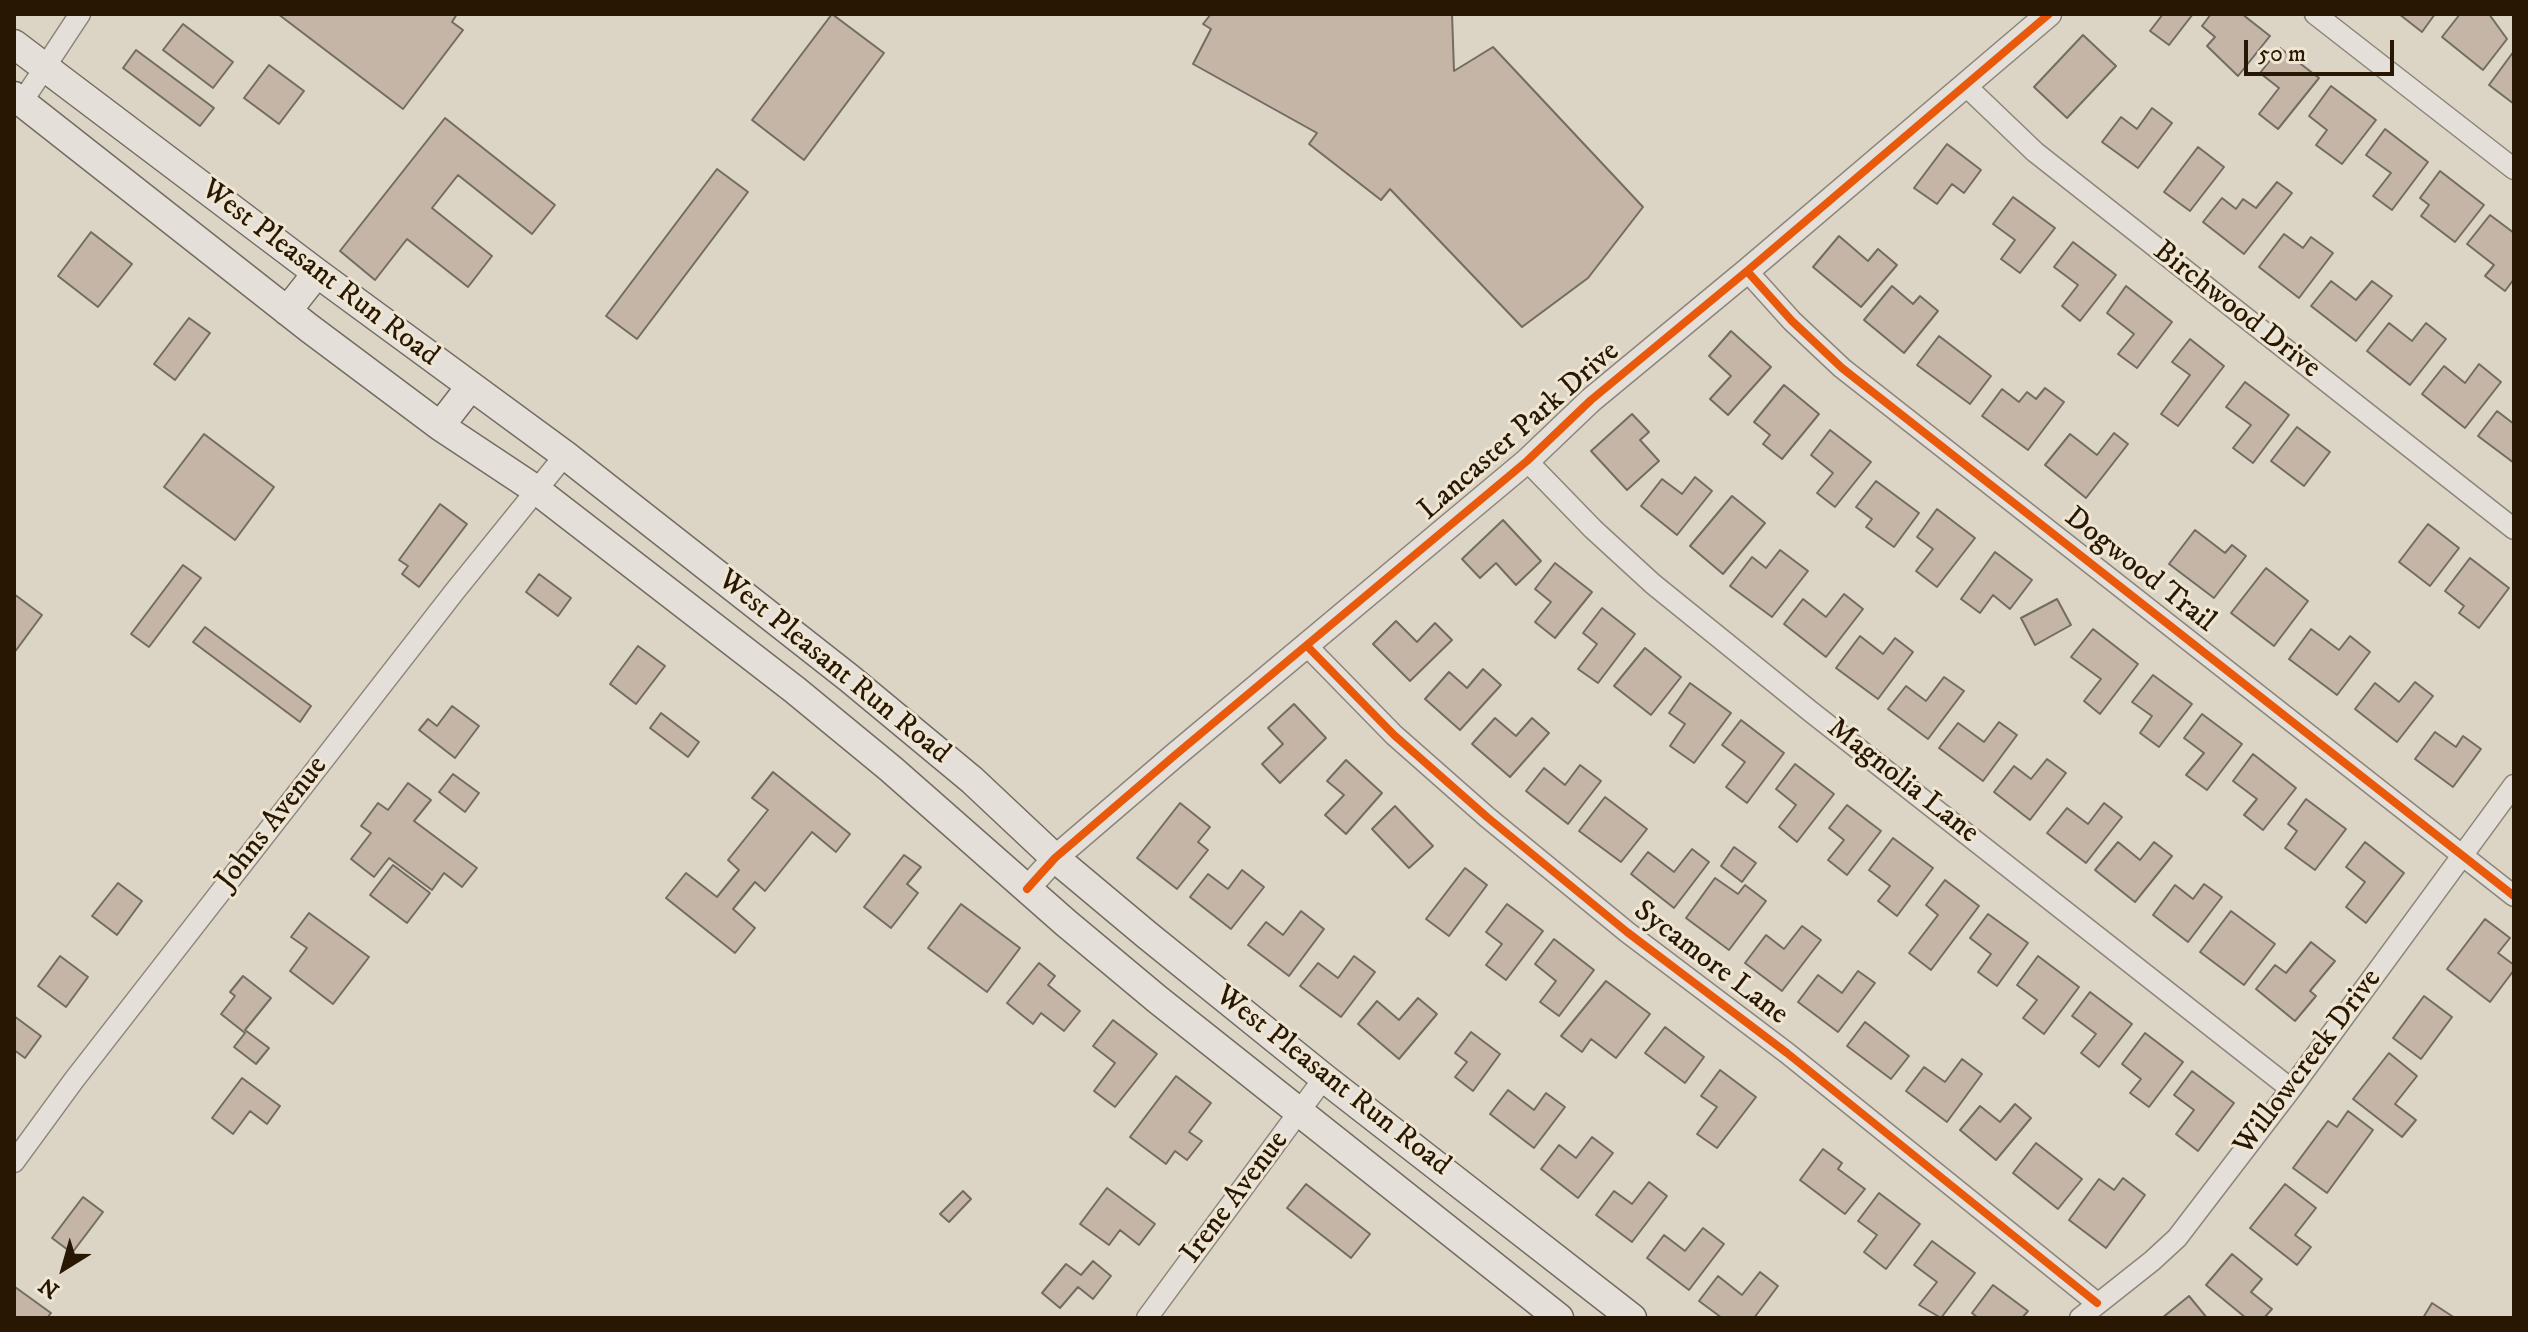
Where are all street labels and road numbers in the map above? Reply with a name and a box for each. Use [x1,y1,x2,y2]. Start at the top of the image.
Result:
street label: West Pleasant Run Road [193,173,445,375]
street label: Birchwood Drive [2145,234,2327,388]
street label: Lancaster Park Drive [1412,335,1628,529]
street label: Dogwood Trail [2056,501,2222,641]
street label: West Pleasant Run Road [709,563,957,773]
street label: Magnolia Lane [1819,711,1985,853]
street label: Johns Avenue [210,750,336,898]
street label: Sycamore Lane [1626,894,1794,1034]
street label: Willowcreek Drive [2227,963,2391,1163]
street label: West Pleasant Run Road [1207,979,1457,1185]
street label: Irene Avenue [1174,1125,1298,1271]

